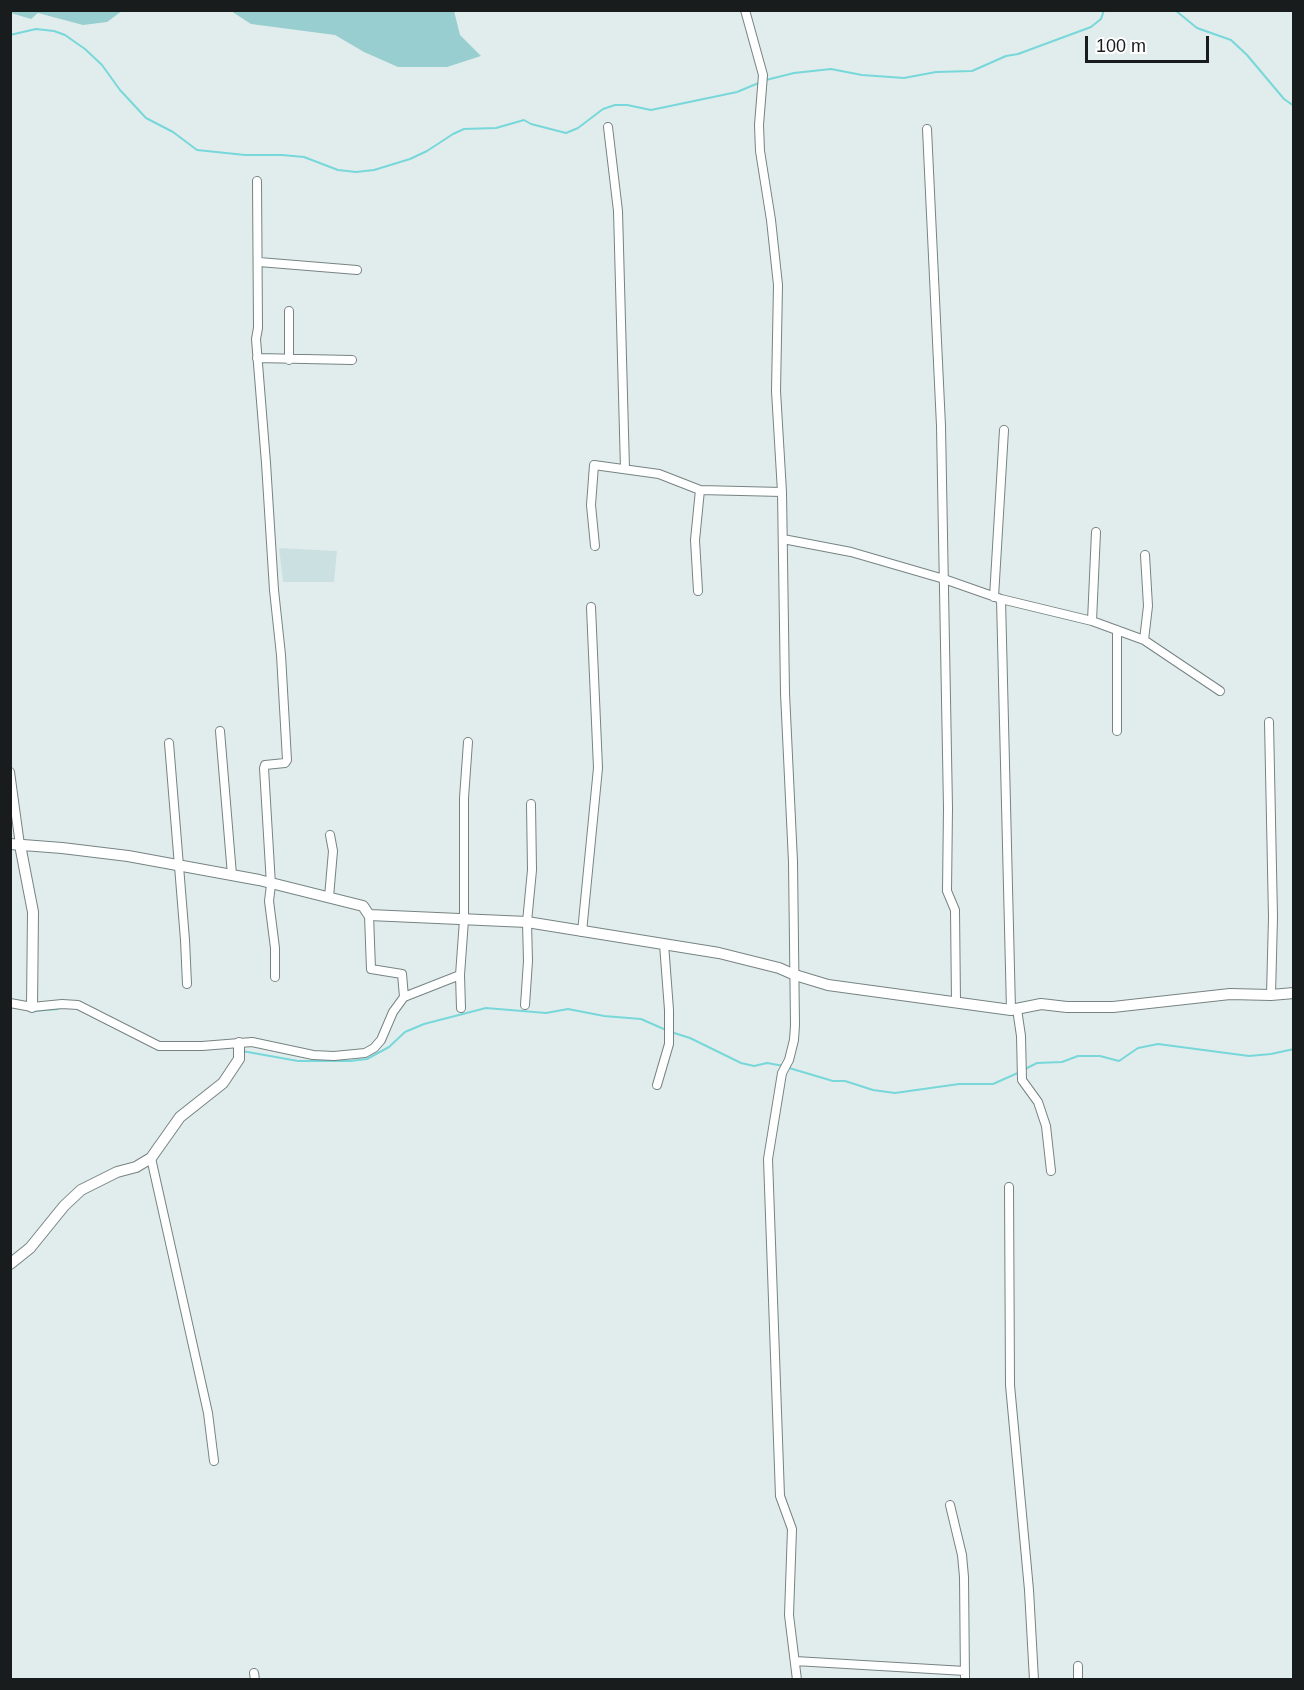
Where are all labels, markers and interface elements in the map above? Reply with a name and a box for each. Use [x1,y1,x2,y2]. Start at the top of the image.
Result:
scale bar [1088,24,1212,62]
text: 100 m [1096,36,1146,56]

